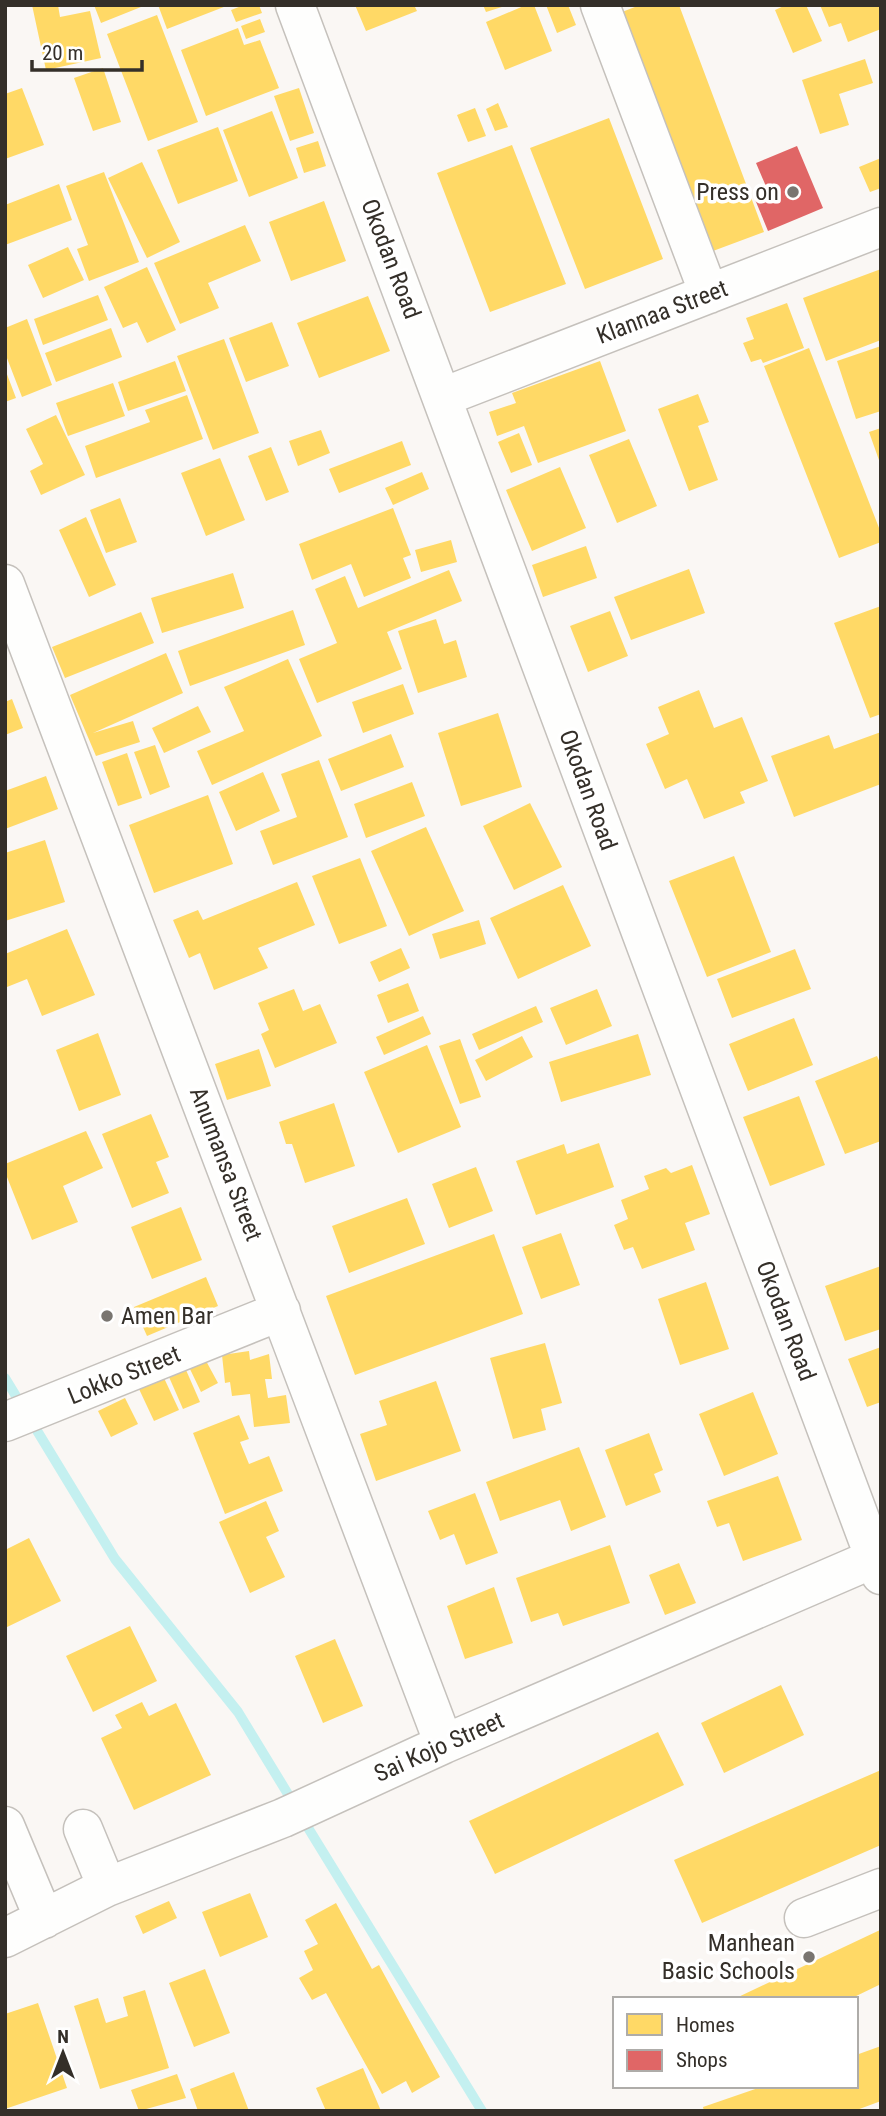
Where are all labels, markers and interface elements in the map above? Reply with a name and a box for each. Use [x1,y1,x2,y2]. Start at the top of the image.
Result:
scale bar [32,28,142,72]
text: 20 m [42,41,83,65]
place label: Press on [696,178,779,206]
marker: Press on [785,184,801,200]
street label: Okodan Road [355,195,427,323]
street label: Klannaa Street [593,274,731,350]
street label: Okodan Road [553,726,623,854]
street label: Anumansa Street [184,1083,268,1245]
street label: Okodan Road [750,1257,822,1385]
place label: Amen Bar [121,1302,213,1330]
marker: Amen Bar [99,1308,115,1324]
street label: Lokko Street [64,1340,184,1410]
street label: Sai Kojo Street [370,1706,508,1788]
place label: Manhean Basic Schools [662,1929,795,1985]
marker: Manhean Basic Schools [801,1949,817,1965]
legend [613,1997,858,2088]
text: Homes [676,2013,735,2037]
north arrow [28,2018,98,2088]
text: N [57,2025,69,2048]
text: Shops [676,2048,728,2072]

